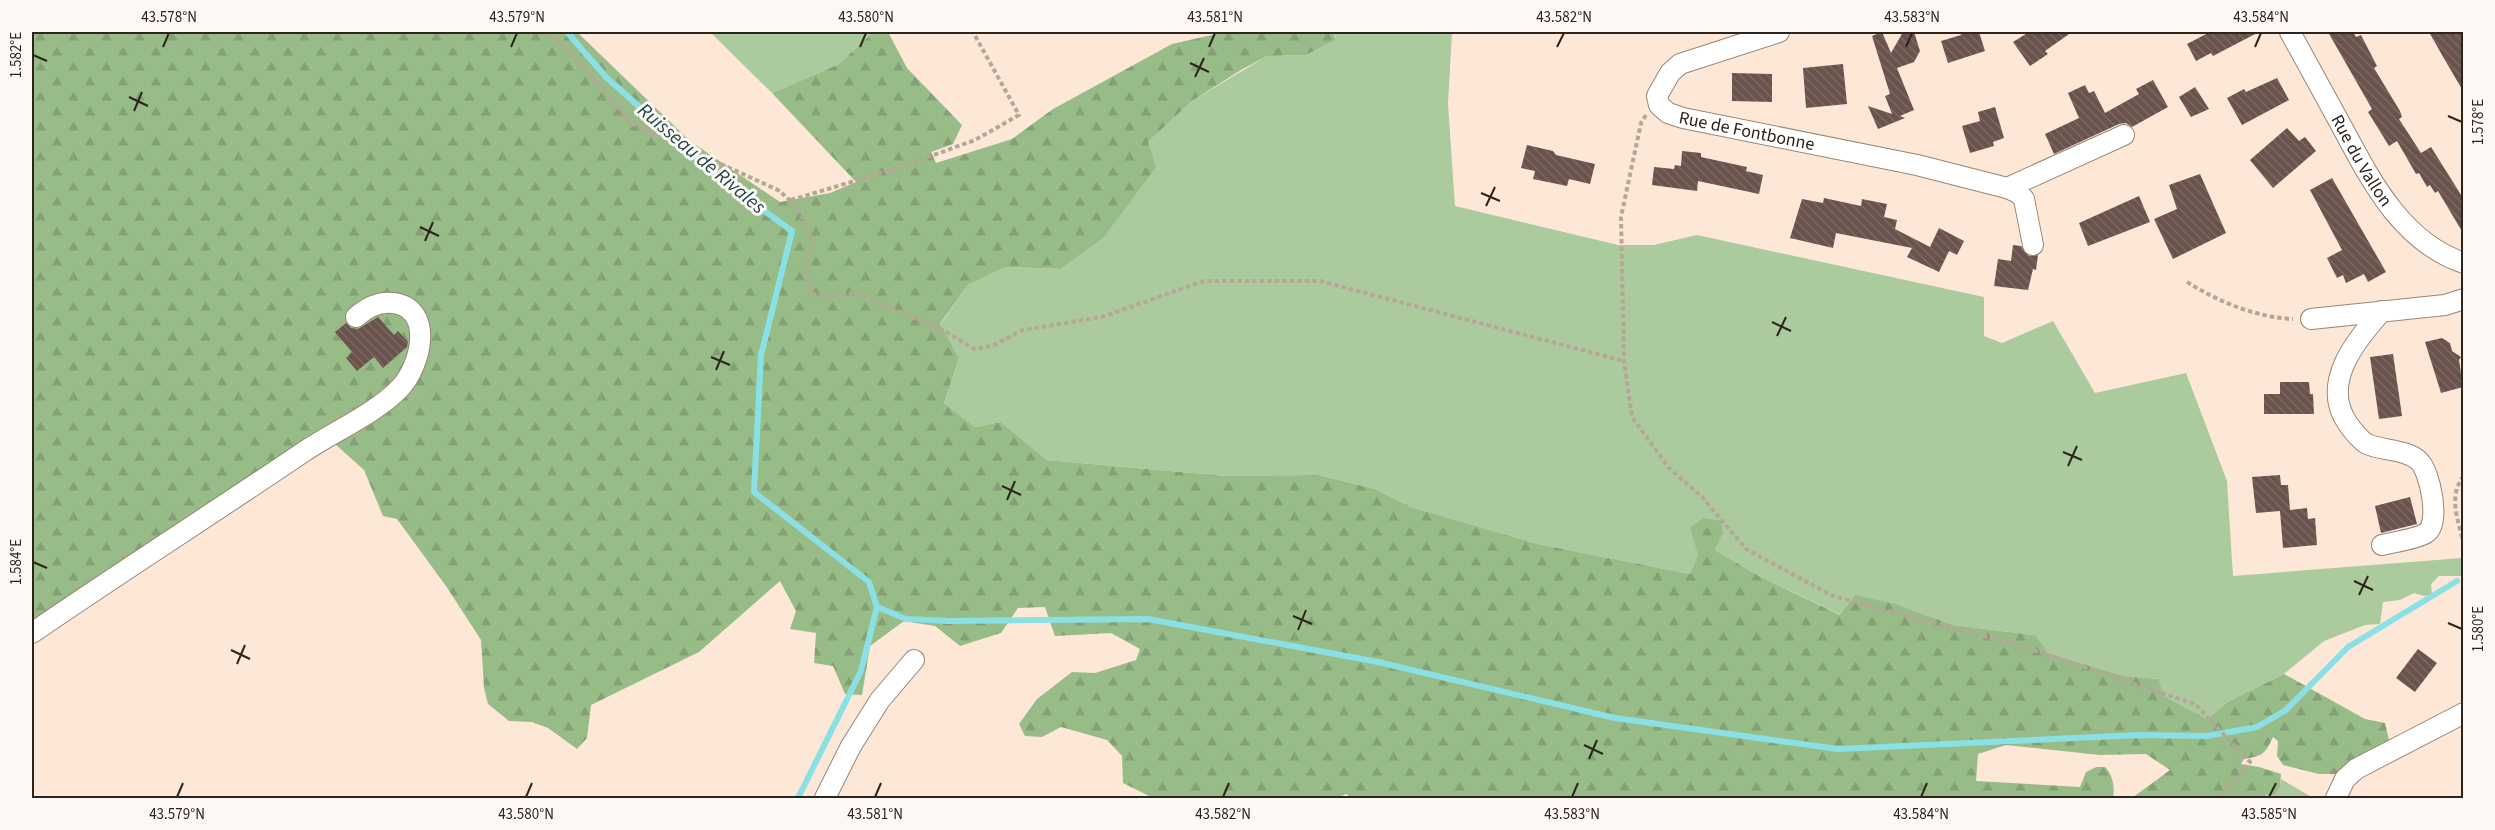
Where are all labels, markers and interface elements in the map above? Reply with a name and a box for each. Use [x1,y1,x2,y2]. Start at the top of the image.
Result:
text: 43.578°N [141,7,197,28]
text: 43.579°N [489,7,545,28]
text: 43.580°N [838,7,894,28]
text: 43.581°N [1187,7,1243,28]
text: 43.582°N [1536,7,1592,28]
text: 43.583°N [1884,7,1940,28]
text: 43.584°N [2233,7,2289,28]
text: 1.582°E [6,32,27,78]
water label: Ruisseau de Rivales [631,97,771,221]
text: 1.578°E [2468,99,2489,145]
street label: Rue de Fontbonne [1677,105,1817,157]
street label: Rue du Vallon [2325,110,2398,212]
text: 1.584°E [6,539,27,585]
text: 1.580°E [2468,606,2489,652]
text: 43.579°N [149,804,205,825]
text: 43.580°N [498,804,554,825]
text: 43.581°N [847,804,903,825]
text: 43.582°N [1195,804,1251,825]
text: 43.583°N [1544,804,1600,825]
text: 43.584°N [1893,804,1949,825]
text: 43.585°N [2241,804,2297,825]

